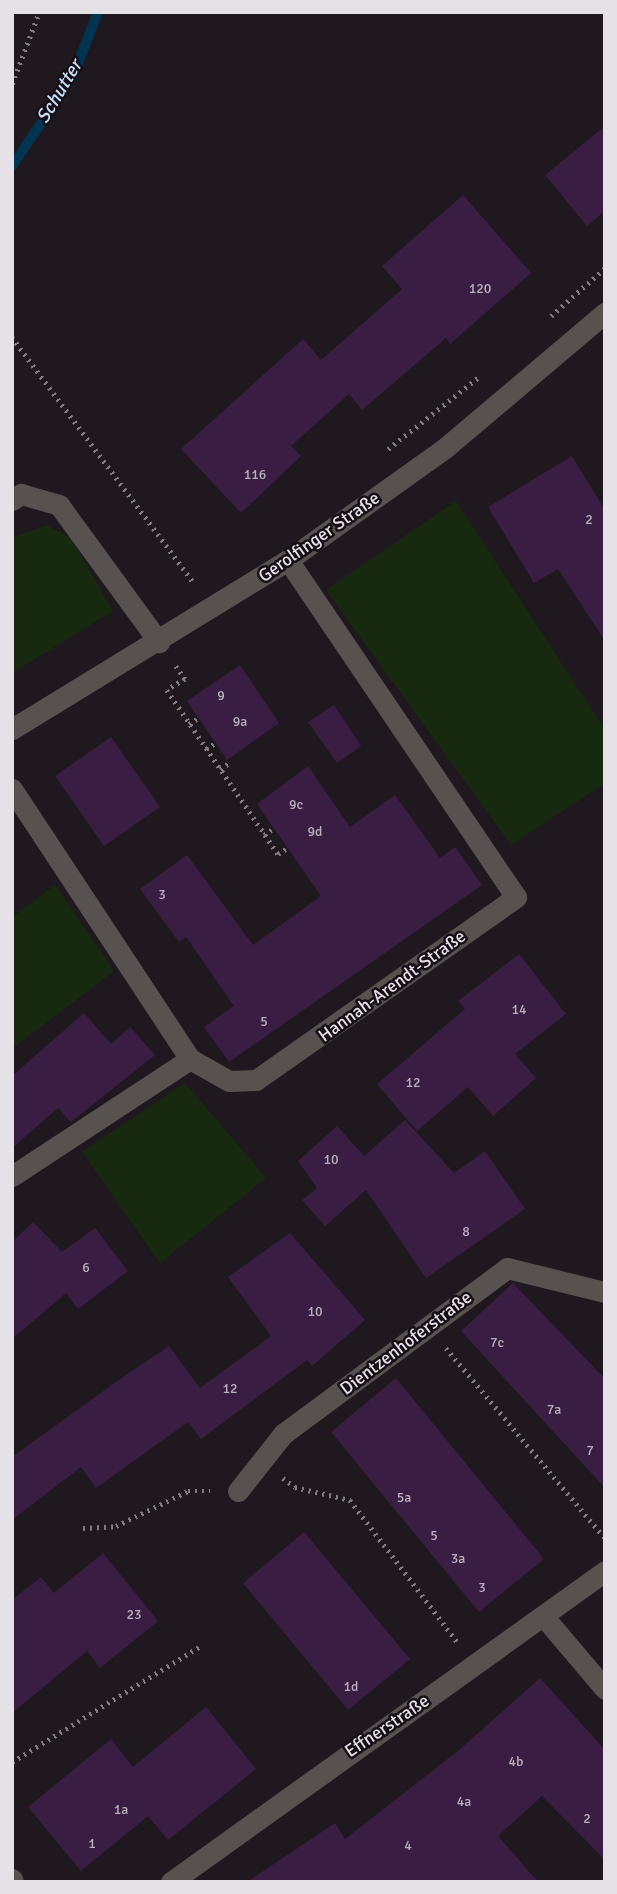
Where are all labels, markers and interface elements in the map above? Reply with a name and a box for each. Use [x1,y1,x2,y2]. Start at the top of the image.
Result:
water label: Schutter [32,56,88,128]
house number: 120 [469,281,491,297]
house number: 116 [244,467,266,483]
street label: Gerolfinger Straße [254,487,384,587]
house number: 2 [585,512,593,528]
house number: 9 [217,688,225,704]
house number: 9a [233,714,247,730]
house number: 9c [289,797,303,813]
house number: 9d [308,824,322,840]
house number: 3 [158,887,166,903]
street label: Hannah-Arendt-Straße [314,925,470,1047]
house number: 14 [511,1002,527,1018]
house number: 5 [260,1014,268,1030]
house number: 12 [405,1075,421,1091]
house number: 10 [323,1152,339,1168]
house number: 8 [462,1224,470,1240]
house number: 6 [82,1260,90,1276]
street label: Dientzenhoferstraße [336,1286,476,1400]
house number: 10 [307,1304,323,1320]
house number: 7c [490,1335,504,1351]
house number: 12 [222,1381,238,1397]
house number: 7a [547,1402,561,1418]
house number: 7 [586,1443,594,1459]
house number: 5a [397,1490,411,1506]
house number: 5 [430,1528,438,1544]
house number: 3a [451,1551,465,1567]
house number: 3 [478,1580,486,1596]
house number: 23 [126,1607,142,1623]
house number: 1d [344,1679,358,1695]
street label: Effnerstraße [341,1690,433,1762]
house number: 4b [509,1754,523,1770]
house number: 4a [457,1794,471,1810]
house number: 1a [114,1802,128,1818]
house number: 2 [583,1811,591,1827]
house number: 1 [88,1836,96,1852]
house number: 4 [404,1838,412,1854]

